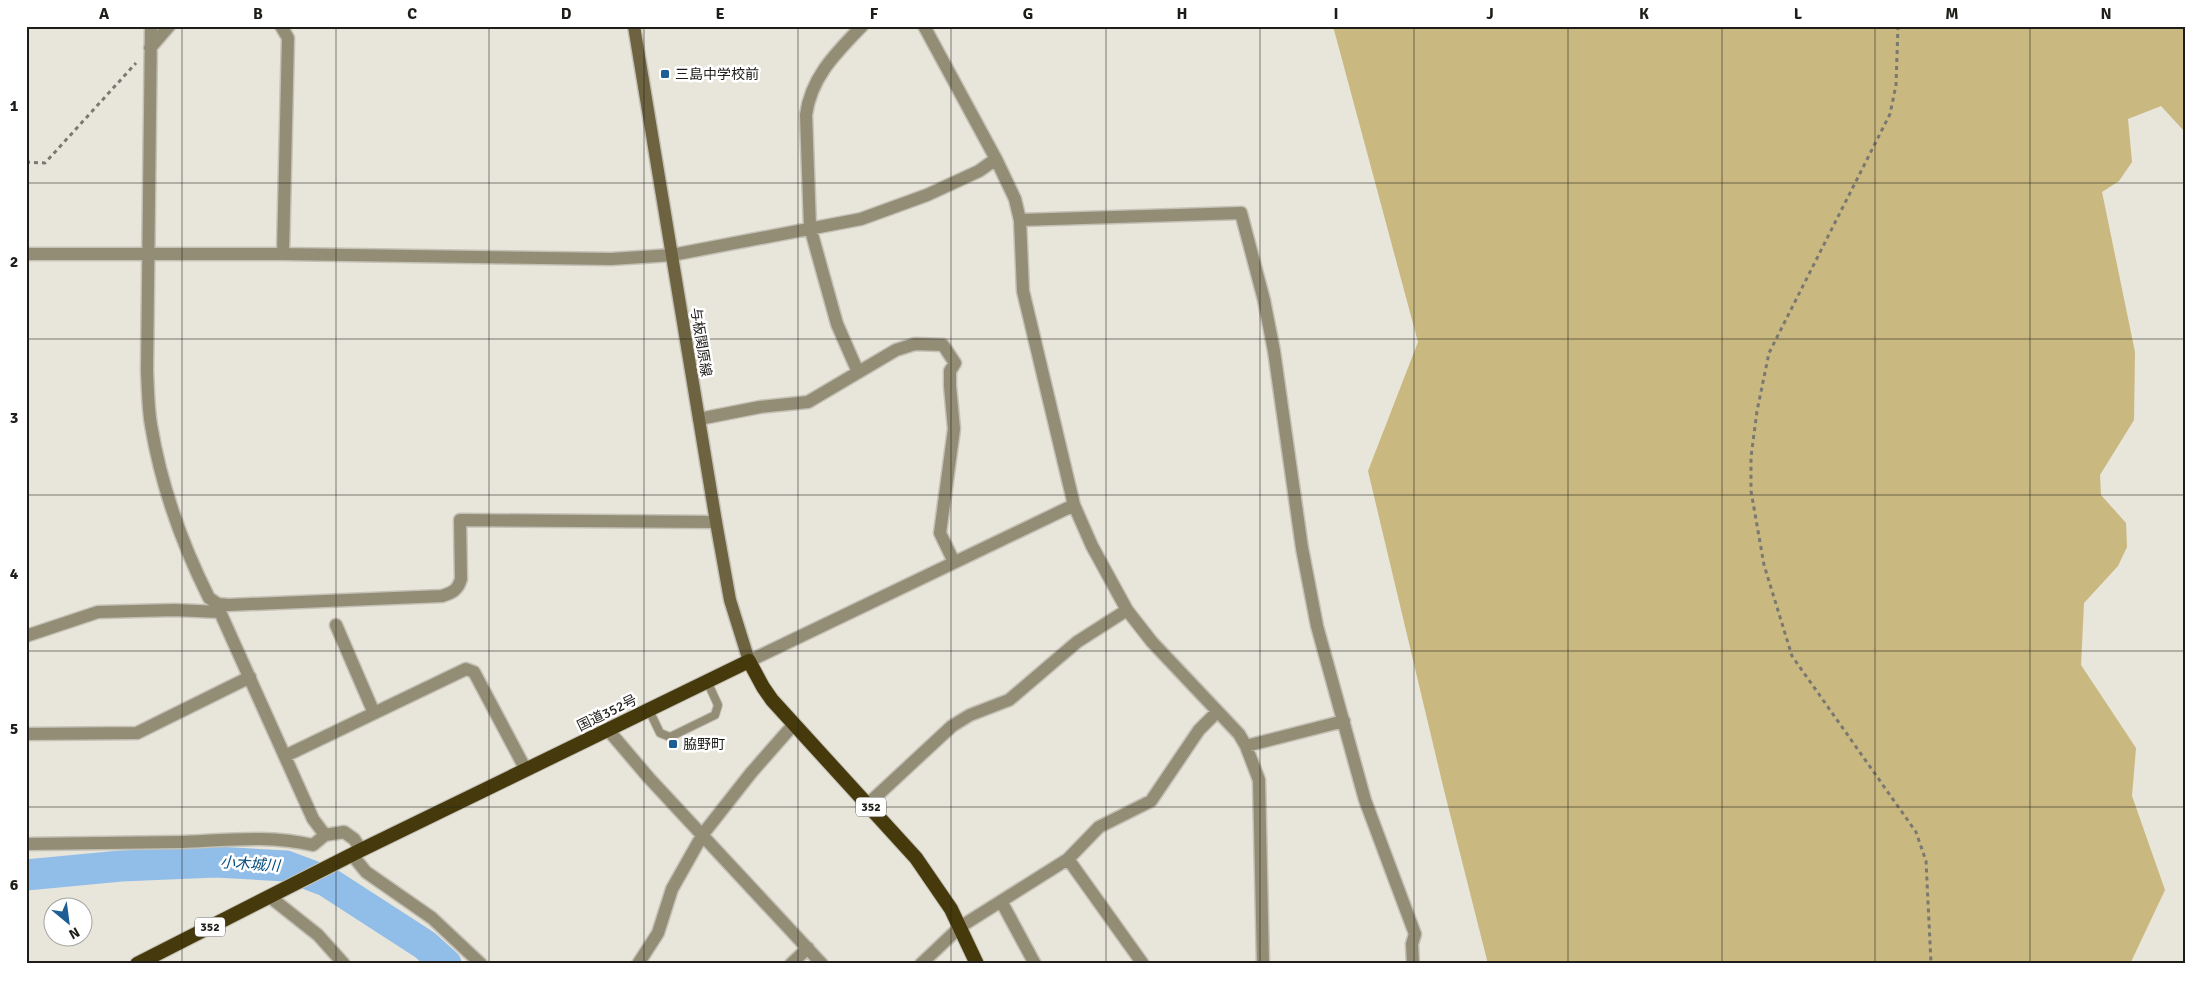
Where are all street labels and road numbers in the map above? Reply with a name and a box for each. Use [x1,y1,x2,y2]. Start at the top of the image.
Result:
street label: 与板関原線 [687,306,715,378]
street label: 国道352号 [574,691,640,735]
road number: 352 [856,798,886,816]
road number: 352 [195,918,225,936]

